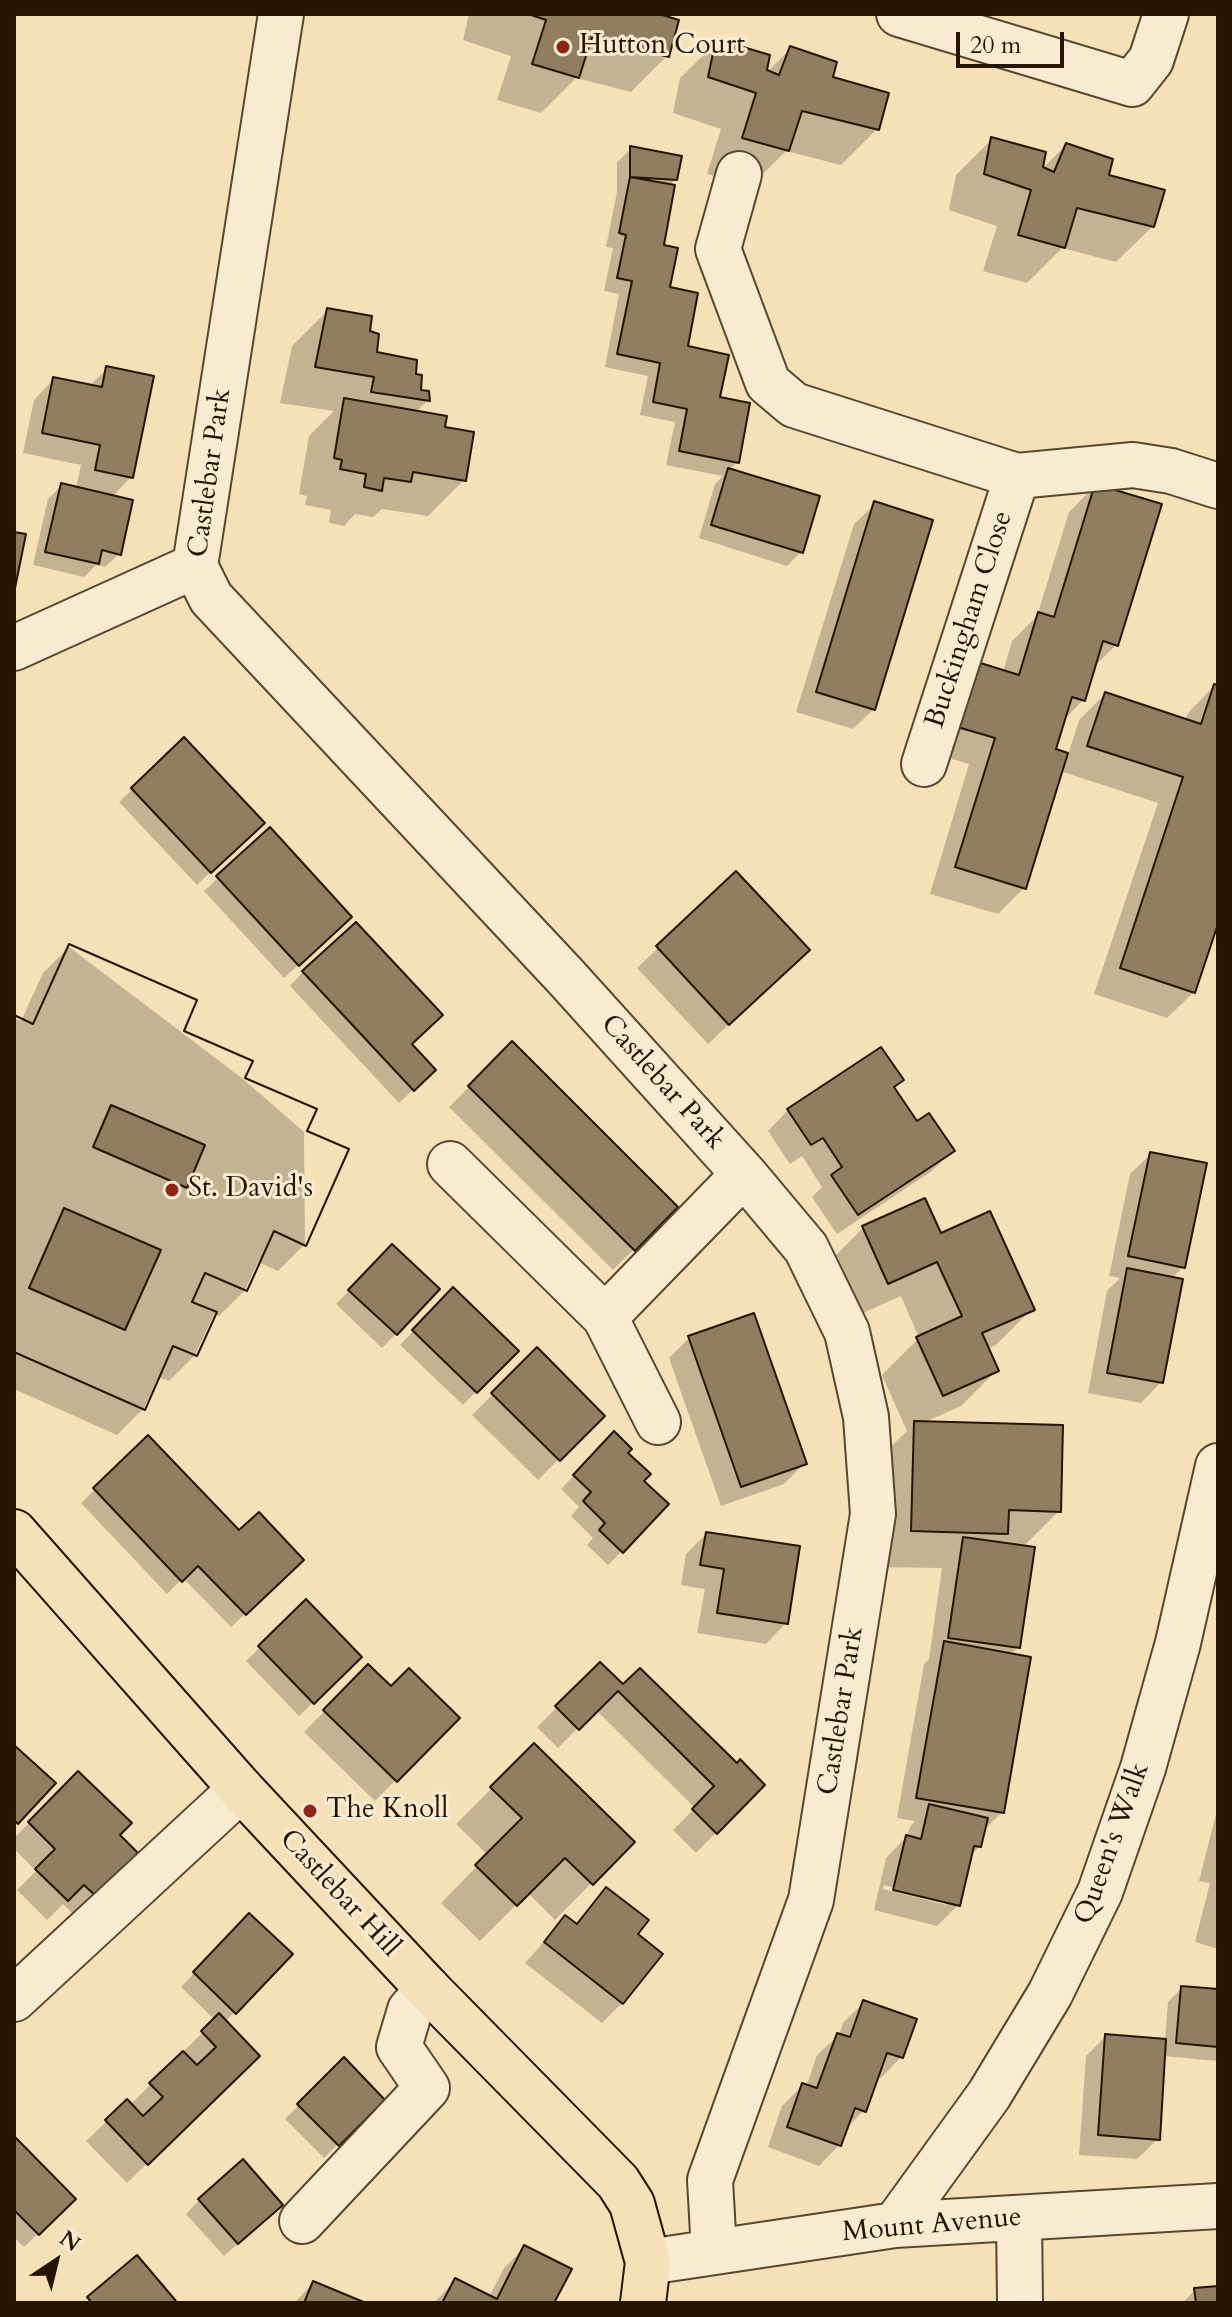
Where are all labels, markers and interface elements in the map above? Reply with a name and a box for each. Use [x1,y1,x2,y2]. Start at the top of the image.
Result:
scale bar [960,16,1068,66]
text: 20 m [970,29,1021,62]
place label: Hutton Court [579,30,745,64]
marker: Hutton Court [554,38,572,56]
street label: Castlebar Park [183,386,239,560]
street label: Buckingham Close [919,507,1021,733]
street label: Castlebar Park [593,1008,731,1158]
place label: St. David's [188,1173,313,1207]
marker: St. David's [163,1181,181,1199]
street label: Castlebar Park [812,1624,872,1798]
street label: Queen's Walk [1068,1759,1158,1929]
place label: The Knoll [326,1794,448,1828]
marker: The Knoll [301,1802,319,1820]
street label: Castlebar Hill [271,1823,407,1965]
street label: Mount Avenue [841,2201,1023,2251]
north arrow [16,2221,96,2301]
text: N [53,2224,86,2259]

